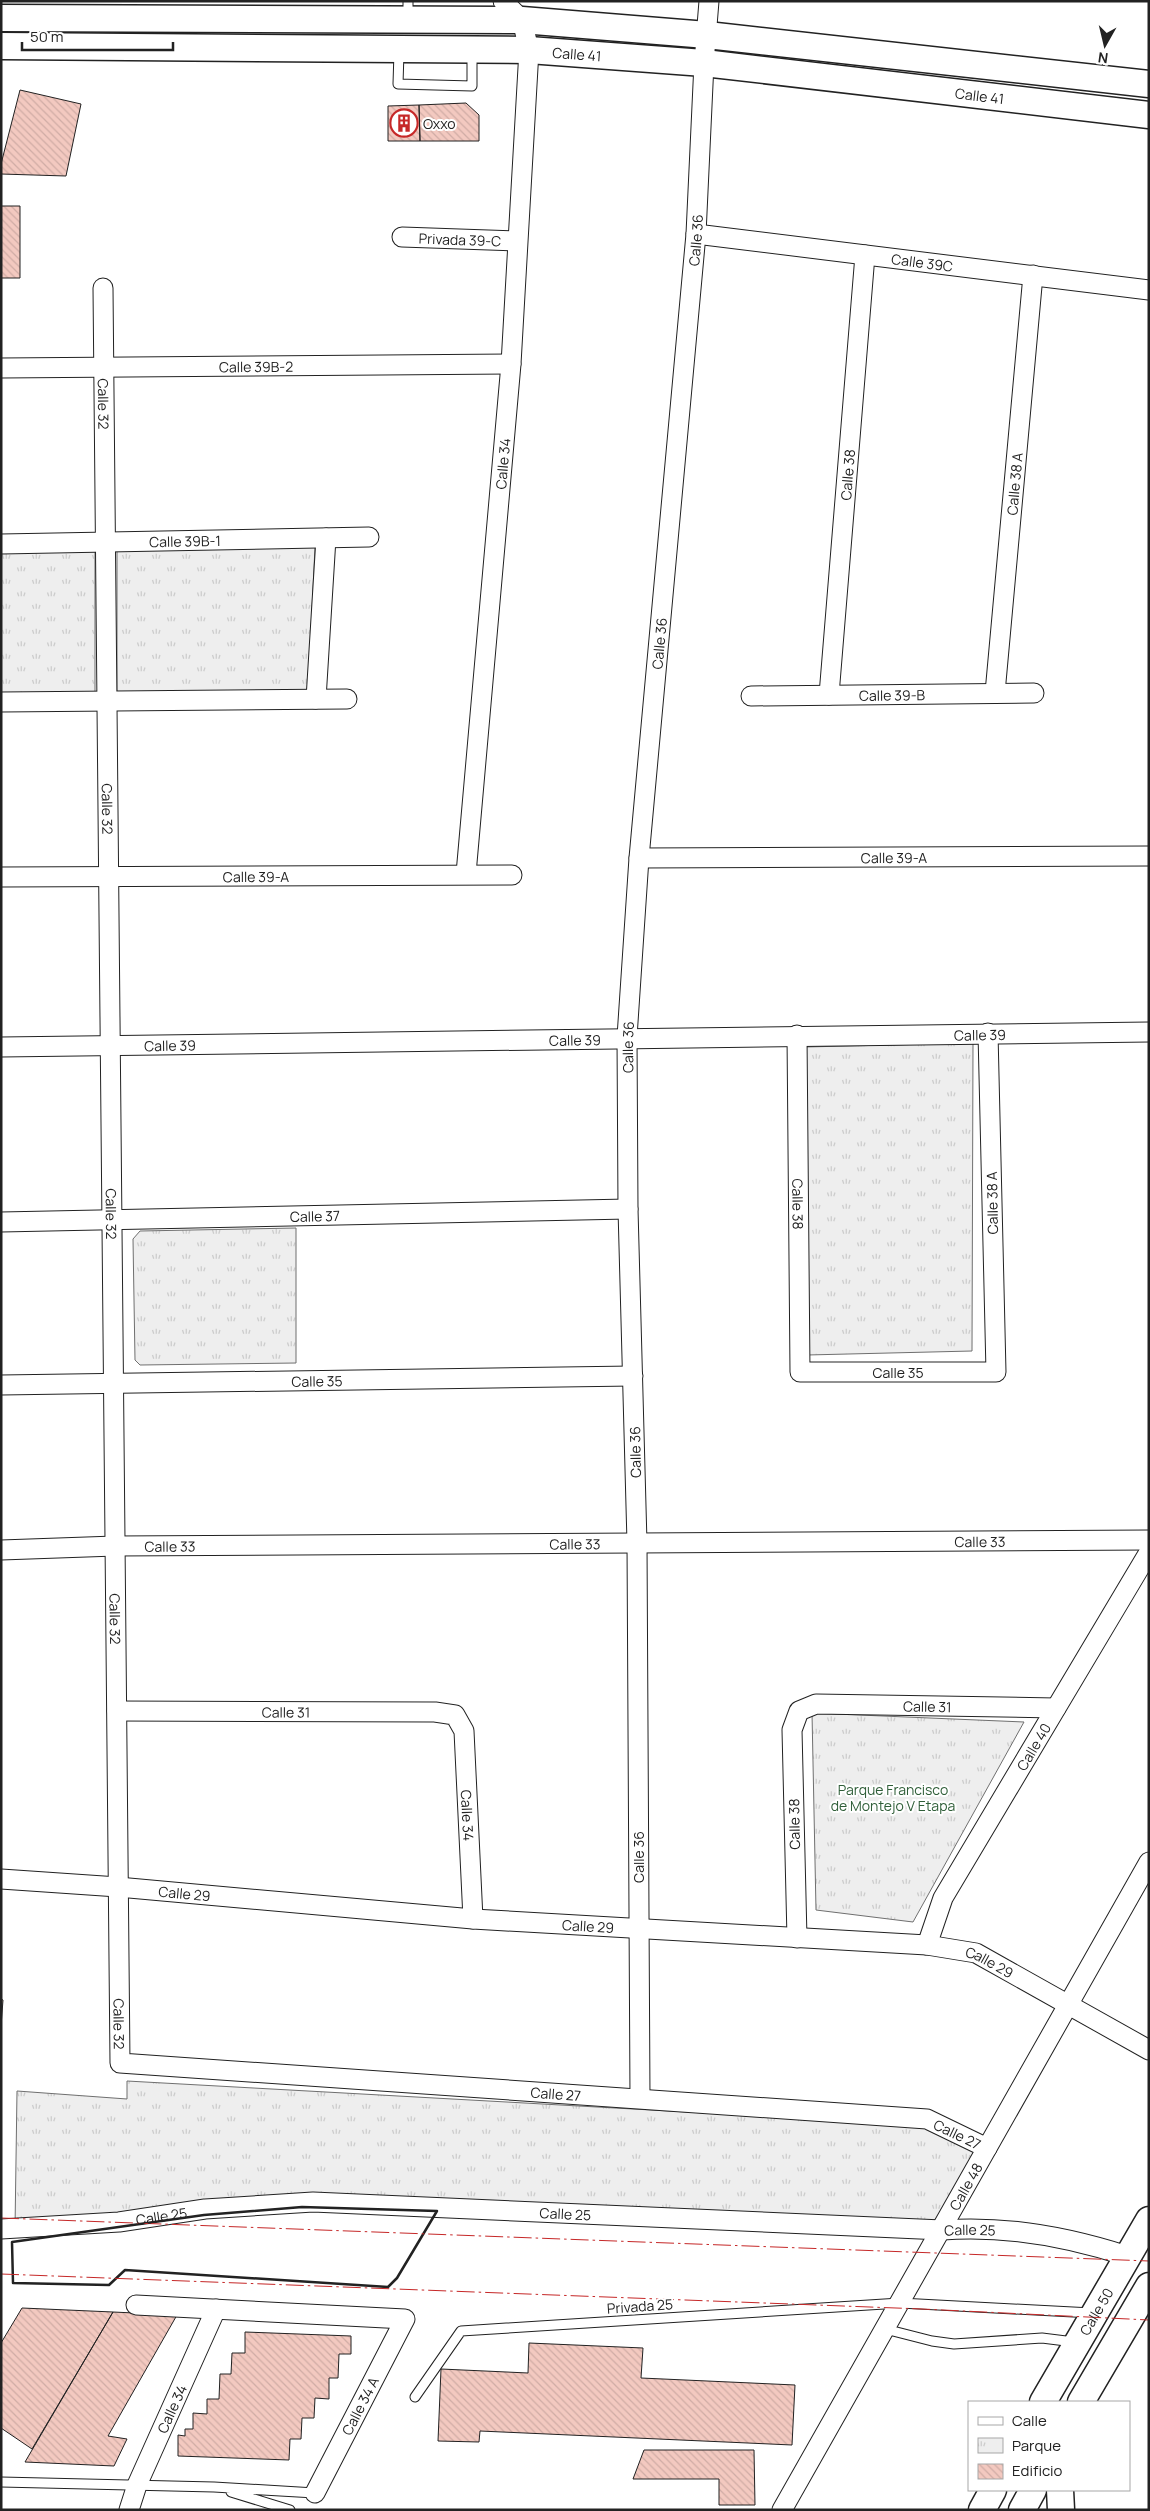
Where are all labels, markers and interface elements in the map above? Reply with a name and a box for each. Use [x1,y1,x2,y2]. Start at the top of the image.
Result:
scale bar [22,20,174,52]
north arrow [1080,20,1130,70]
text: 50 m [30,26,64,47]
street label: Calle 41 [552,42,602,65]
text: N [1097,48,1109,68]
street label: Calle 41 [954,83,1005,107]
building icon: Oxxo [389,108,419,138]
place label: Oxxo [423,114,456,133]
street label: Calle 36 [684,214,706,267]
street label: Privada 39-C [418,228,502,250]
street label: Calle 39C [890,249,954,275]
street label: Calle 39B-2 [219,356,293,376]
street label: Calle 32 [94,378,114,430]
street label: Calle 34 [490,437,514,490]
street label: Calle 38 [835,448,859,501]
street label: Calle 38 A [1002,452,1026,516]
street label: Calle 39B-1 [149,530,221,551]
street label: Calle 36 [647,617,670,670]
street label: Calle 39-B [859,685,926,704]
street label: Calle 32 [98,783,118,835]
street label: Calle 39-A [861,847,927,867]
street label: Calle 39-A [223,866,289,886]
street label: Calle 36 [617,1021,638,1073]
street label: Calle 39 [954,1024,1006,1044]
street label: Calle 39 [549,1030,601,1049]
street label: Calle 39 [144,1035,196,1055]
street label: Calle 38 A [982,1171,1002,1235]
street label: Calle 38 [789,1178,808,1230]
street label: Calle 32 [102,1188,122,1240]
street label: Calle 37 [290,1205,340,1226]
street label: Calle 35 [872,1363,924,1382]
street label: Calle 35 [291,1371,343,1390]
street label: Calle 36 [625,1426,645,1478]
street label: Calle 33 [954,1531,1005,1551]
street label: Calle 33 [549,1534,600,1553]
street label: Calle 33 [144,1536,195,1555]
street label: Calle 32 [106,1593,125,1645]
street label: Calle 31 [903,1696,952,1716]
street label: Calle 31 [262,1702,310,1721]
street label: Calle 40 [1012,1719,1055,1774]
park label: Parque Francisco de Montejo V Etapa [831,1780,955,1815]
street label: Calle 34 [457,1789,479,1841]
street label: Calle 38 [784,1798,804,1850]
street label: Calle 36 [629,1831,648,1883]
street label: Calle 29 [158,1881,211,1905]
street label: Calle 29 [562,1915,615,1937]
street label: Calle 29 [964,1942,1017,1982]
street label: Calle 32 [110,1998,129,2050]
street label: Calle 27 [530,2082,582,2104]
street label: Calle 27 [931,2114,984,2153]
street label: Calle 48 [944,2159,986,2214]
street label: Calle 25 [134,2202,188,2229]
street label: Calle 25 [539,2203,591,2224]
street label: Calle 25 [944,2219,996,2239]
street label: Calle 50 [1075,2284,1117,2339]
street label: Privada 25 [606,2294,674,2318]
street label: Calle 34 A [337,2374,383,2438]
street label: Calle 34 [152,2381,190,2436]
legend [968,2401,1130,2491]
text: Calle [1012,2410,1047,2431]
text: Parque [1012,2435,1061,2456]
text: Edificio [1012,2460,1063,2481]

